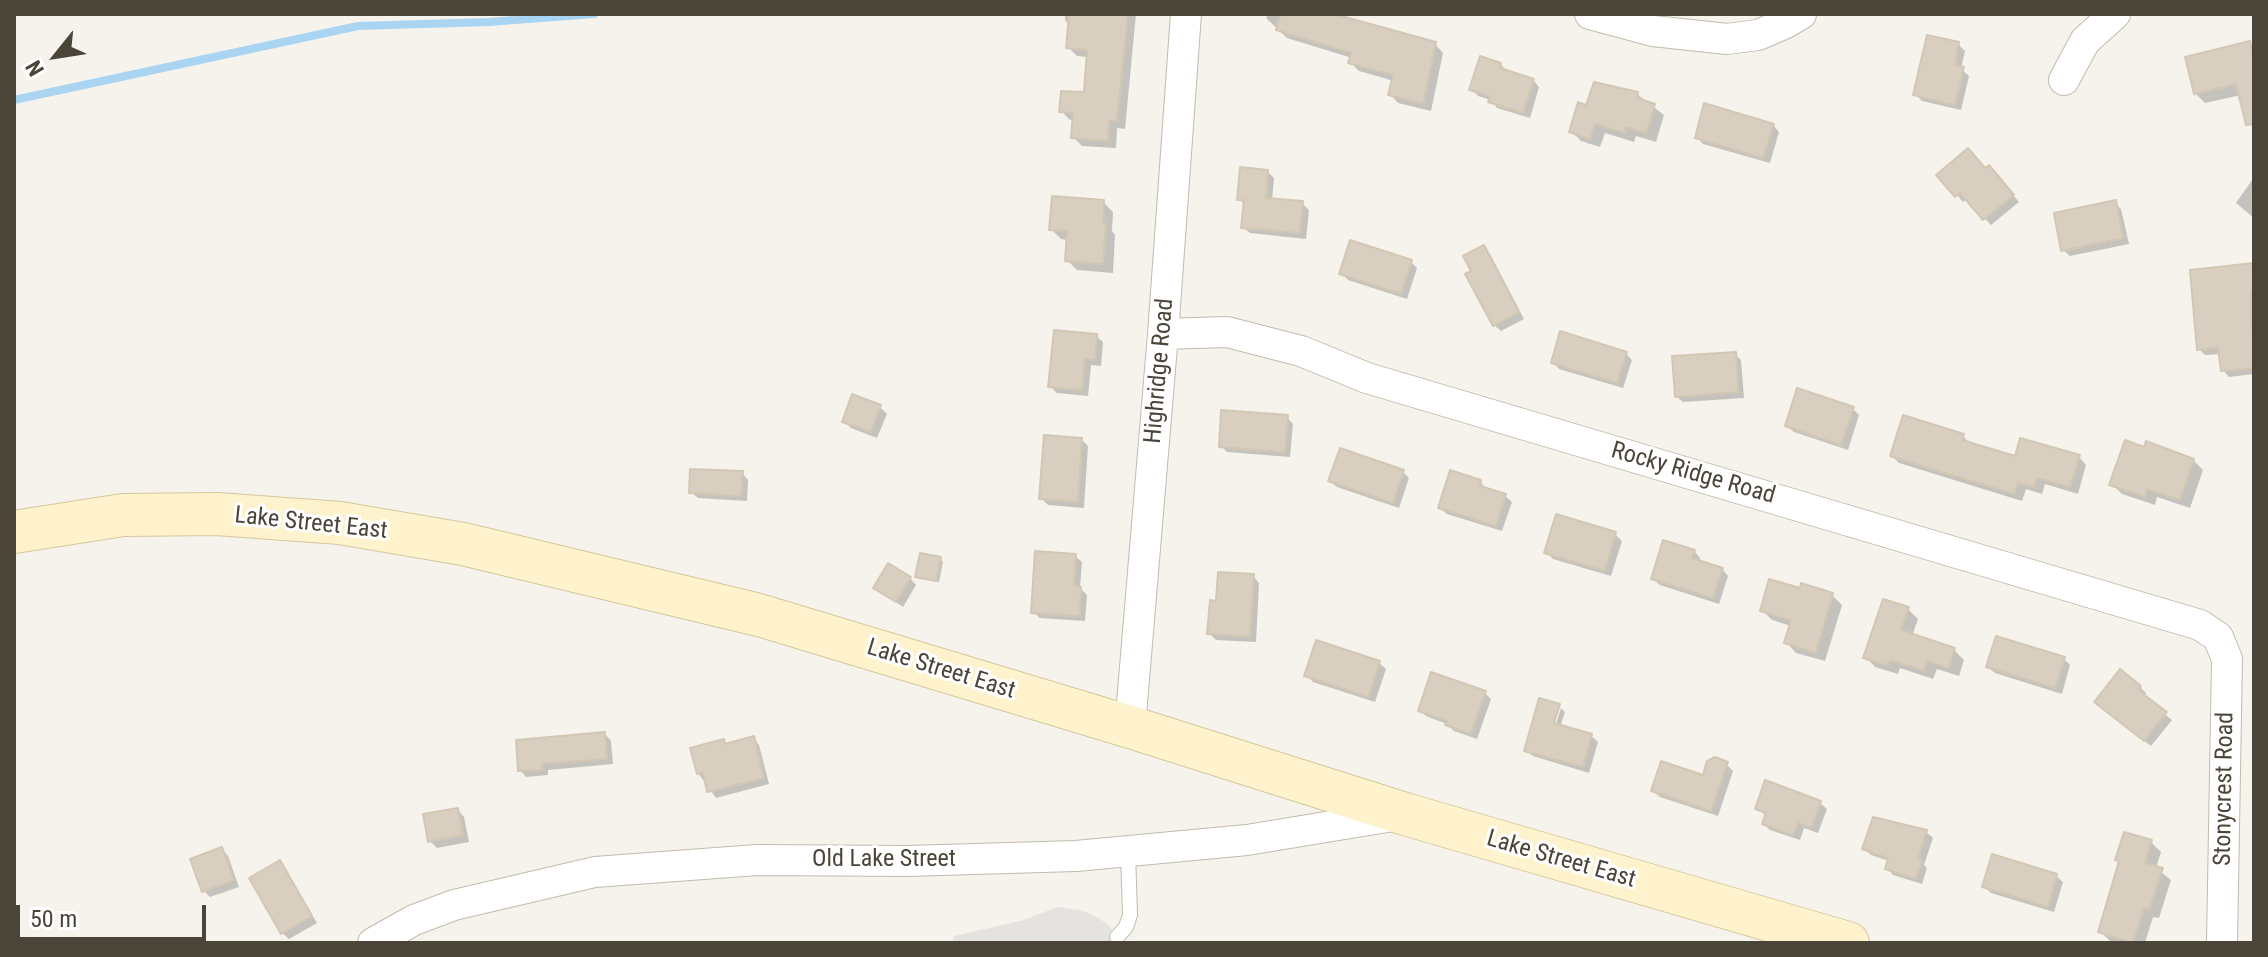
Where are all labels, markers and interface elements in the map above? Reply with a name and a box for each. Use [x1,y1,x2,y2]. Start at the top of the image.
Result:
north arrow [16,16,96,96]
text: N [21,56,49,80]
street label: Highridge Road [1139,297,1181,445]
street label: Rocky Ridge Road [1608,437,1778,511]
street label: Lake Street East [233,502,389,546]
street label: Lake Street East [863,634,1019,706]
street label: Stonycrest Road [2209,712,2241,866]
street label: Lake Street East [1483,825,1639,895]
street label: Old Lake Street [812,846,956,874]
scale bar [20,889,210,939]
text: 50 m [30,905,77,933]

